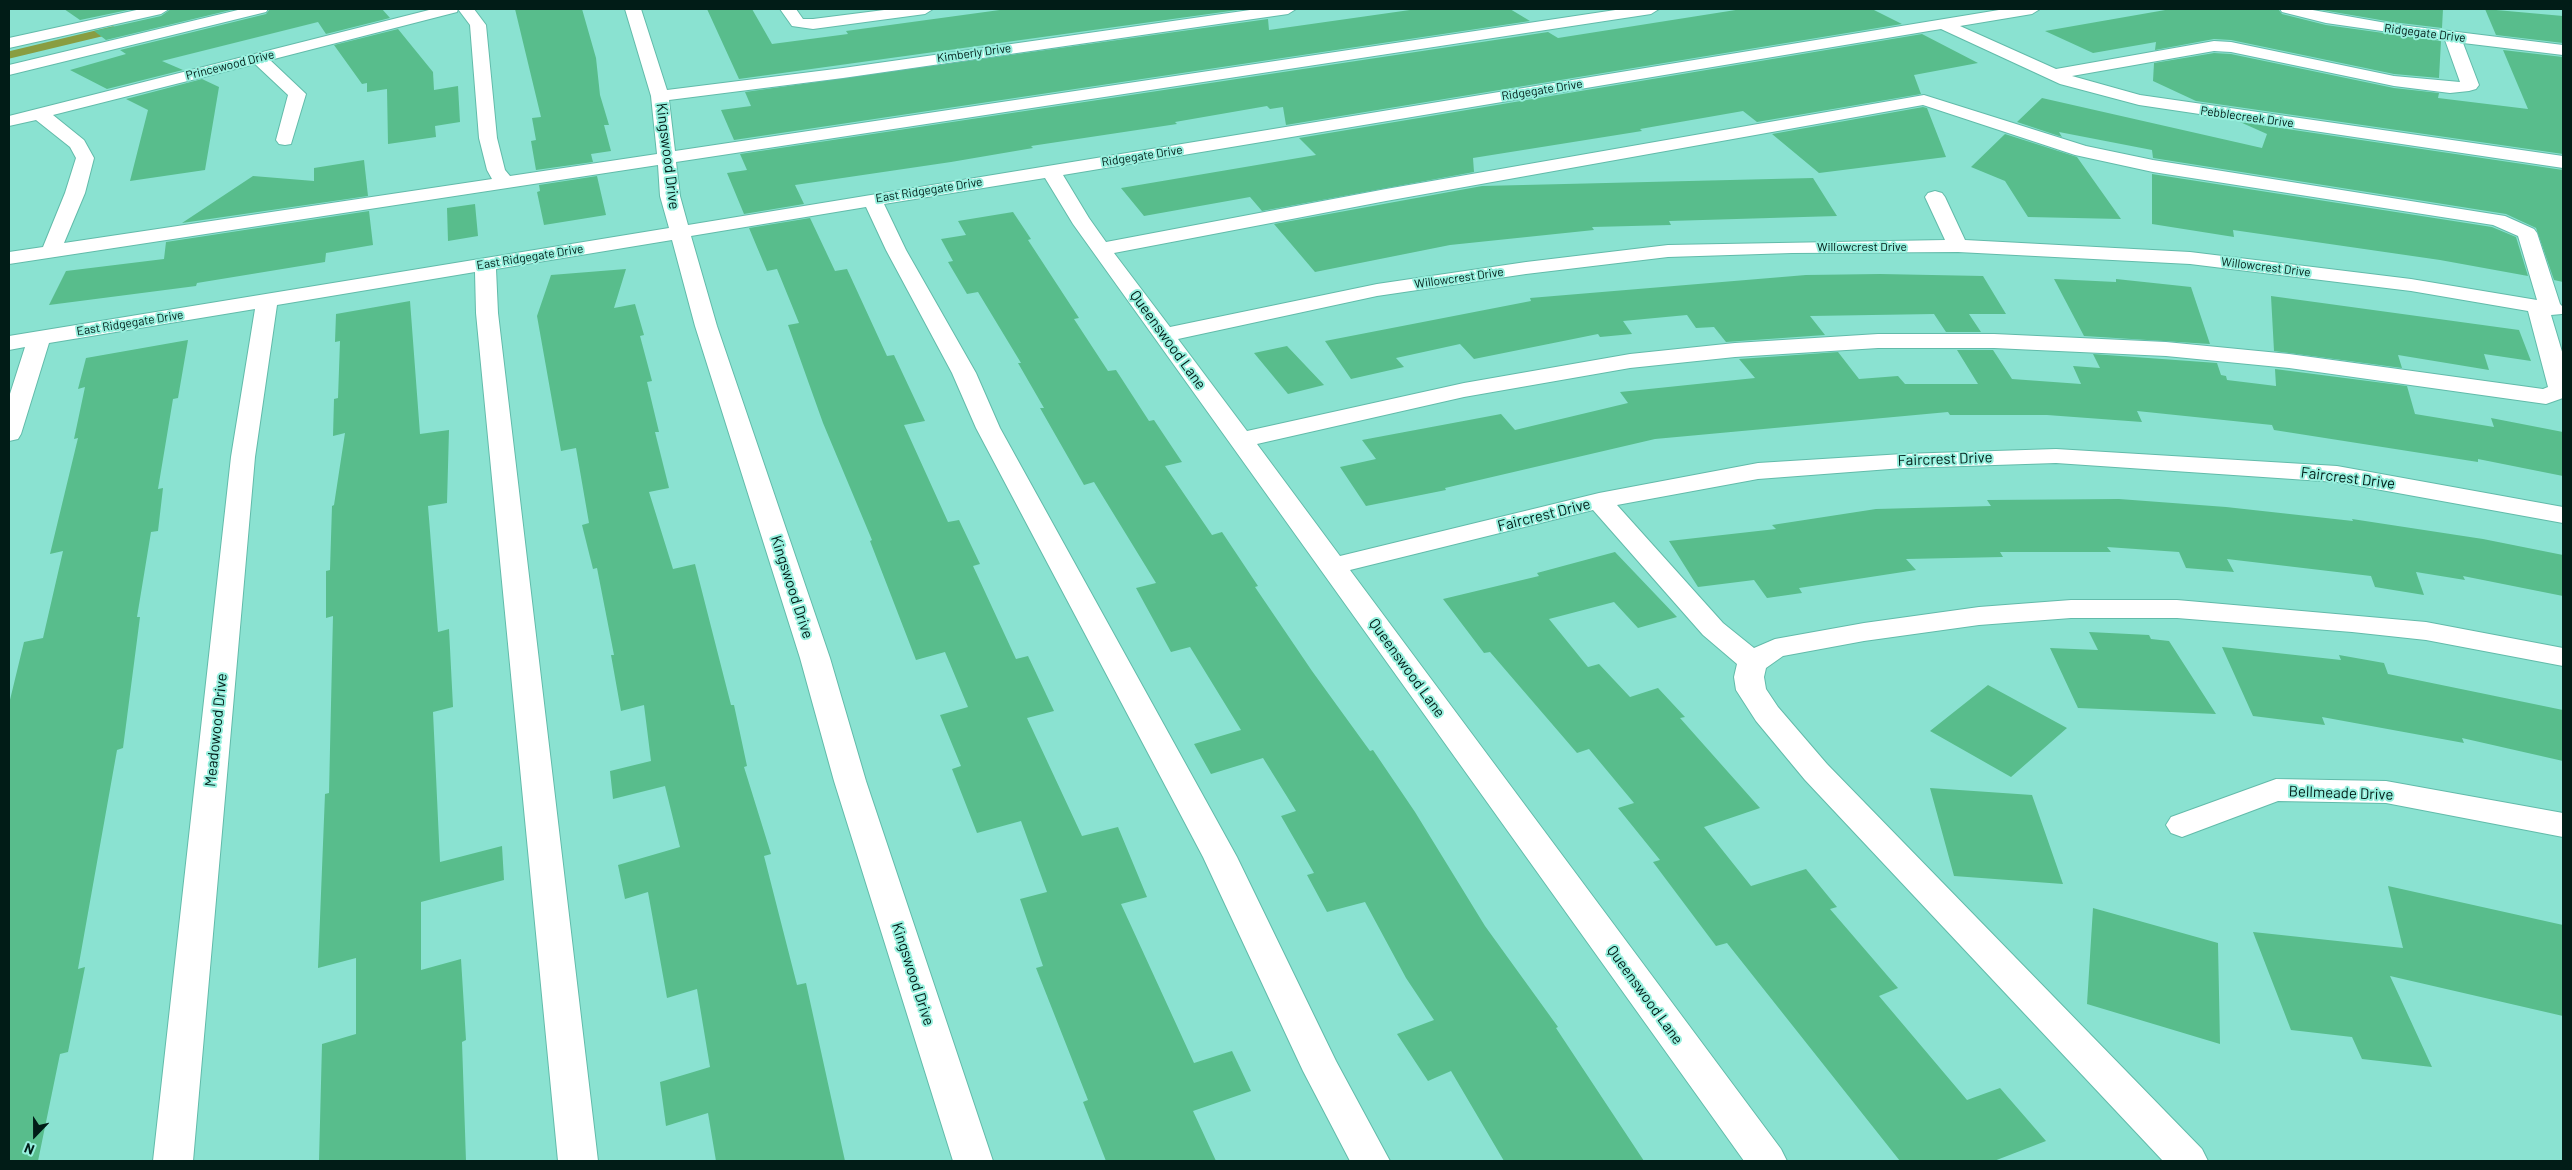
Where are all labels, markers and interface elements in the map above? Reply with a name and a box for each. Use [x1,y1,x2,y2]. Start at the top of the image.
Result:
street label: Ridgegate Drive [2383,21,2467,45]
street label: Kimberly Drive [936,41,1012,65]
street label: Princewood Drive [184,47,276,83]
street label: Ridgegate Drive [1500,76,1584,104]
street label: Kingswood Drive [653,102,683,210]
street label: Pebblecreek Drive [2199,103,2295,131]
street label: Ridgegate Drive [1100,142,1184,170]
street label: East Ridgegate Drive [875,174,983,206]
street label: Willowcrest Drive [1817,240,1907,254]
street label: East Ridgegate Drive [476,241,584,273]
street label: Willowcrest Drive [2220,254,2312,280]
street label: Willowcrest Drive [1413,265,1505,291]
street label: Queenswood Lane [1126,287,1210,393]
street label: East Ridgegate Drive [76,307,184,339]
street label: Faircrest Drive [1897,448,1993,470]
street label: Faircrest Drive [2300,463,2396,493]
street label: Faircrest Drive [1496,495,1592,535]
street label: Kingswood Drive [767,533,817,641]
street label: Queenswood Lane [1365,615,1449,721]
street label: Meadowood Drive [201,672,231,788]
street label: Bellmeade Drive [2288,782,2394,804]
street label: Kingswood Drive [888,920,938,1028]
street label: Queenswood Lane [1603,942,1687,1048]
north arrow [10,1110,60,1160]
text: N [22,1140,37,1159]

